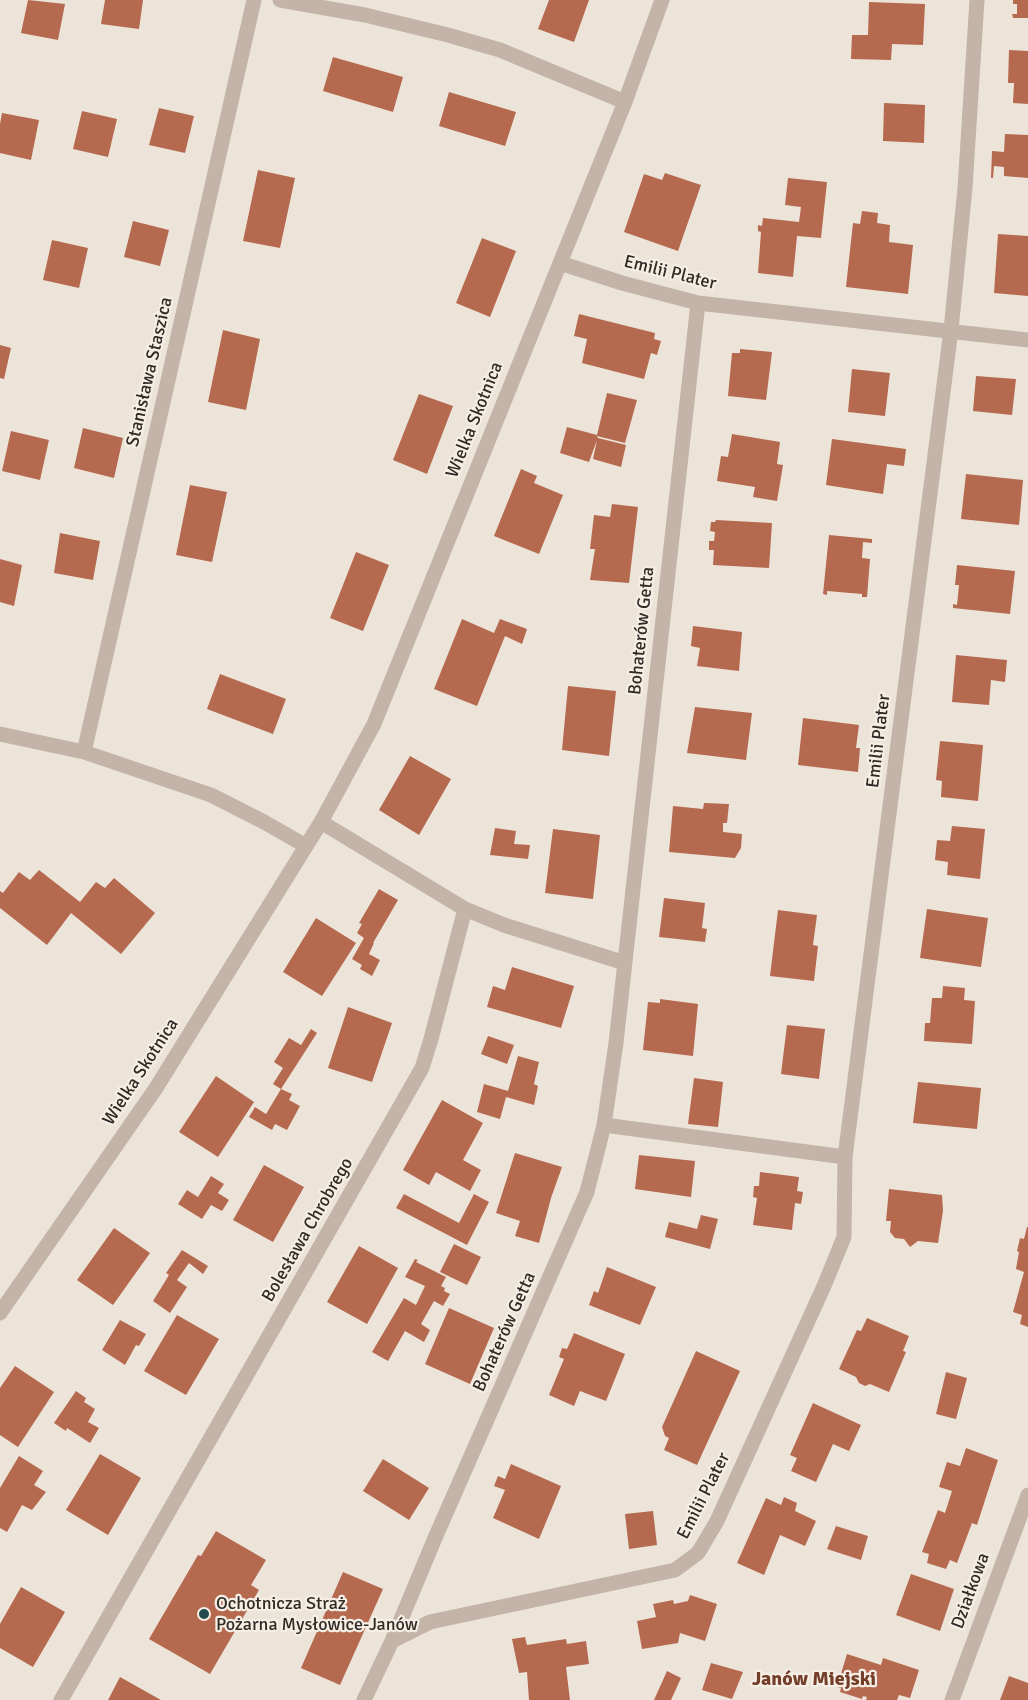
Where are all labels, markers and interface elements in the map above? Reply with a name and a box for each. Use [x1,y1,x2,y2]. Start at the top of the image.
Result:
street label: Emilii Plater [622,251,718,295]
street label: Stanisława Staszica [122,295,178,449]
street label: Wielka Skotnica [442,359,508,481]
street label: Bohaterów Getta [625,566,659,696]
street label: Emilii Plater [863,693,895,789]
street label: Wielka Skotnica [98,1015,184,1129]
street label: Bolesława Chrobrego [258,1154,358,1306]
street label: Bohaterów Getta [469,1269,541,1395]
street label: Emilii Plater [673,1449,735,1543]
street label: Działkowa [947,1550,995,1632]
place label: Ochotnicza Straż Pożarna Mysłowice-Janów [216,1593,418,1636]
marker: Ochotnicza Straż Pożarna Mysłowice-Janów [197,1607,211,1621]
district label: Janów Miejski [752,1668,876,1692]

